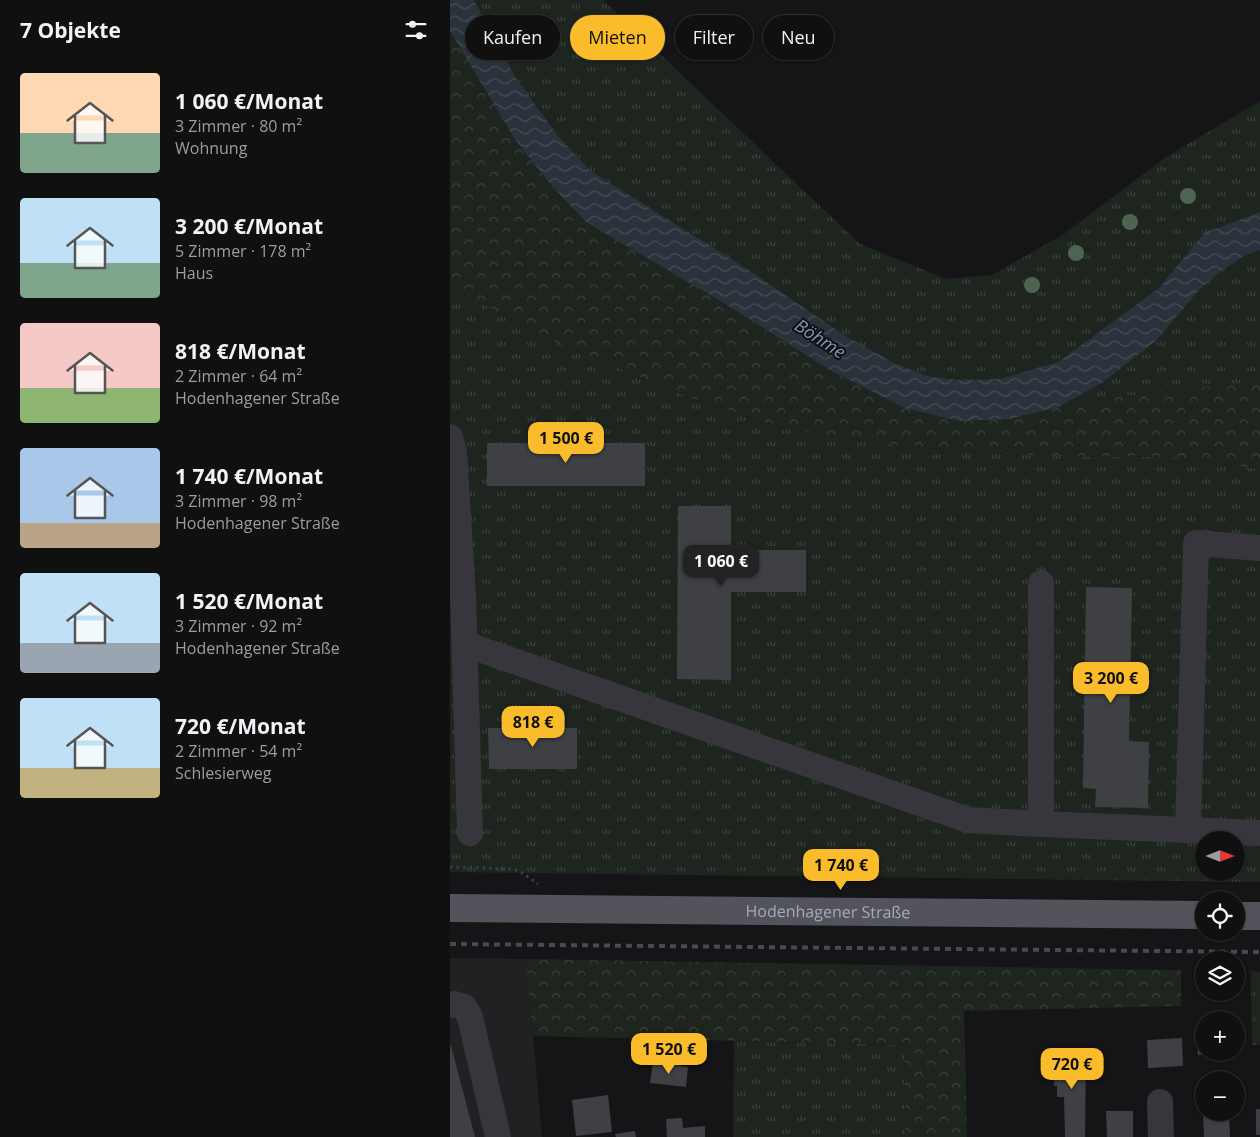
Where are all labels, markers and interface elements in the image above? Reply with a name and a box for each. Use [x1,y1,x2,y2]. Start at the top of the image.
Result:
chip: Kaufen [465,15,560,60]
chip: Mieten [570,15,665,60]
chip: Filter [675,15,753,60]
chip: Neu [763,15,834,60]
text: 7 Objekte [20,16,121,44]
icon: filters [402,16,430,44]
text: 1 060 €/Monat [175,87,323,115]
icon: home [60,93,120,153]
text: 3 Zimmer · 80 m² [175,115,302,137]
text: Wohnung [175,137,247,159]
text: 3 200 €/Monat [175,212,323,240]
icon: home [60,218,120,278]
text: 5 Zimmer · 178 m² [175,240,311,262]
text: Haus [175,262,213,284]
water label: Böhme [791,313,851,363]
text: 818 €/Monat [175,337,306,365]
icon: home [60,343,120,403]
text: 2 Zimmer · 64 m² [175,365,302,387]
text: Hodenhagener Straße [175,387,340,409]
pin: 1 500 € [520,422,612,464]
text: 1 500 € [539,427,593,449]
text: 1 740 €/Monat [175,462,323,490]
icon: home [60,468,120,528]
text: 3 Zimmer · 98 m² [175,490,302,512]
text: Hodenhagener Straße [175,512,340,534]
pin: 1 060 € [675,544,767,587]
text: 1 060 € [694,550,748,572]
text: 1 520 €/Monat [175,587,323,615]
icon: home [60,593,120,653]
text: 3 Zimmer · 92 m² [175,615,302,637]
text: Hodenhagener Straße [175,637,340,659]
pin: 3 200 € [1065,662,1157,704]
text: 3 200 € [1084,667,1138,689]
pin: 818 € [498,706,568,748]
text: 818 € [513,711,553,733]
text: 720 €/Monat [175,712,306,740]
icon: home [60,718,120,778]
text: 2 Zimmer · 54 m² [175,740,302,762]
text: Schlesierweg [175,762,272,784]
north arrow [1195,831,1245,881]
map controls [1195,831,1245,1121]
pin: 1 740 € [795,848,887,891]
text: 1 740 € [814,854,868,876]
button: locate [1195,891,1245,941]
street label: Hodenhagener Straße [746,900,910,923]
button: layers [1195,951,1245,1001]
button: + [1195,1011,1245,1061]
pin: 1 520 € [623,1032,715,1075]
text: 1 520 € [642,1038,696,1060]
pin: 720 € [1037,1048,1107,1090]
text: 720 € [1052,1053,1092,1075]
button: − [1195,1071,1245,1121]

